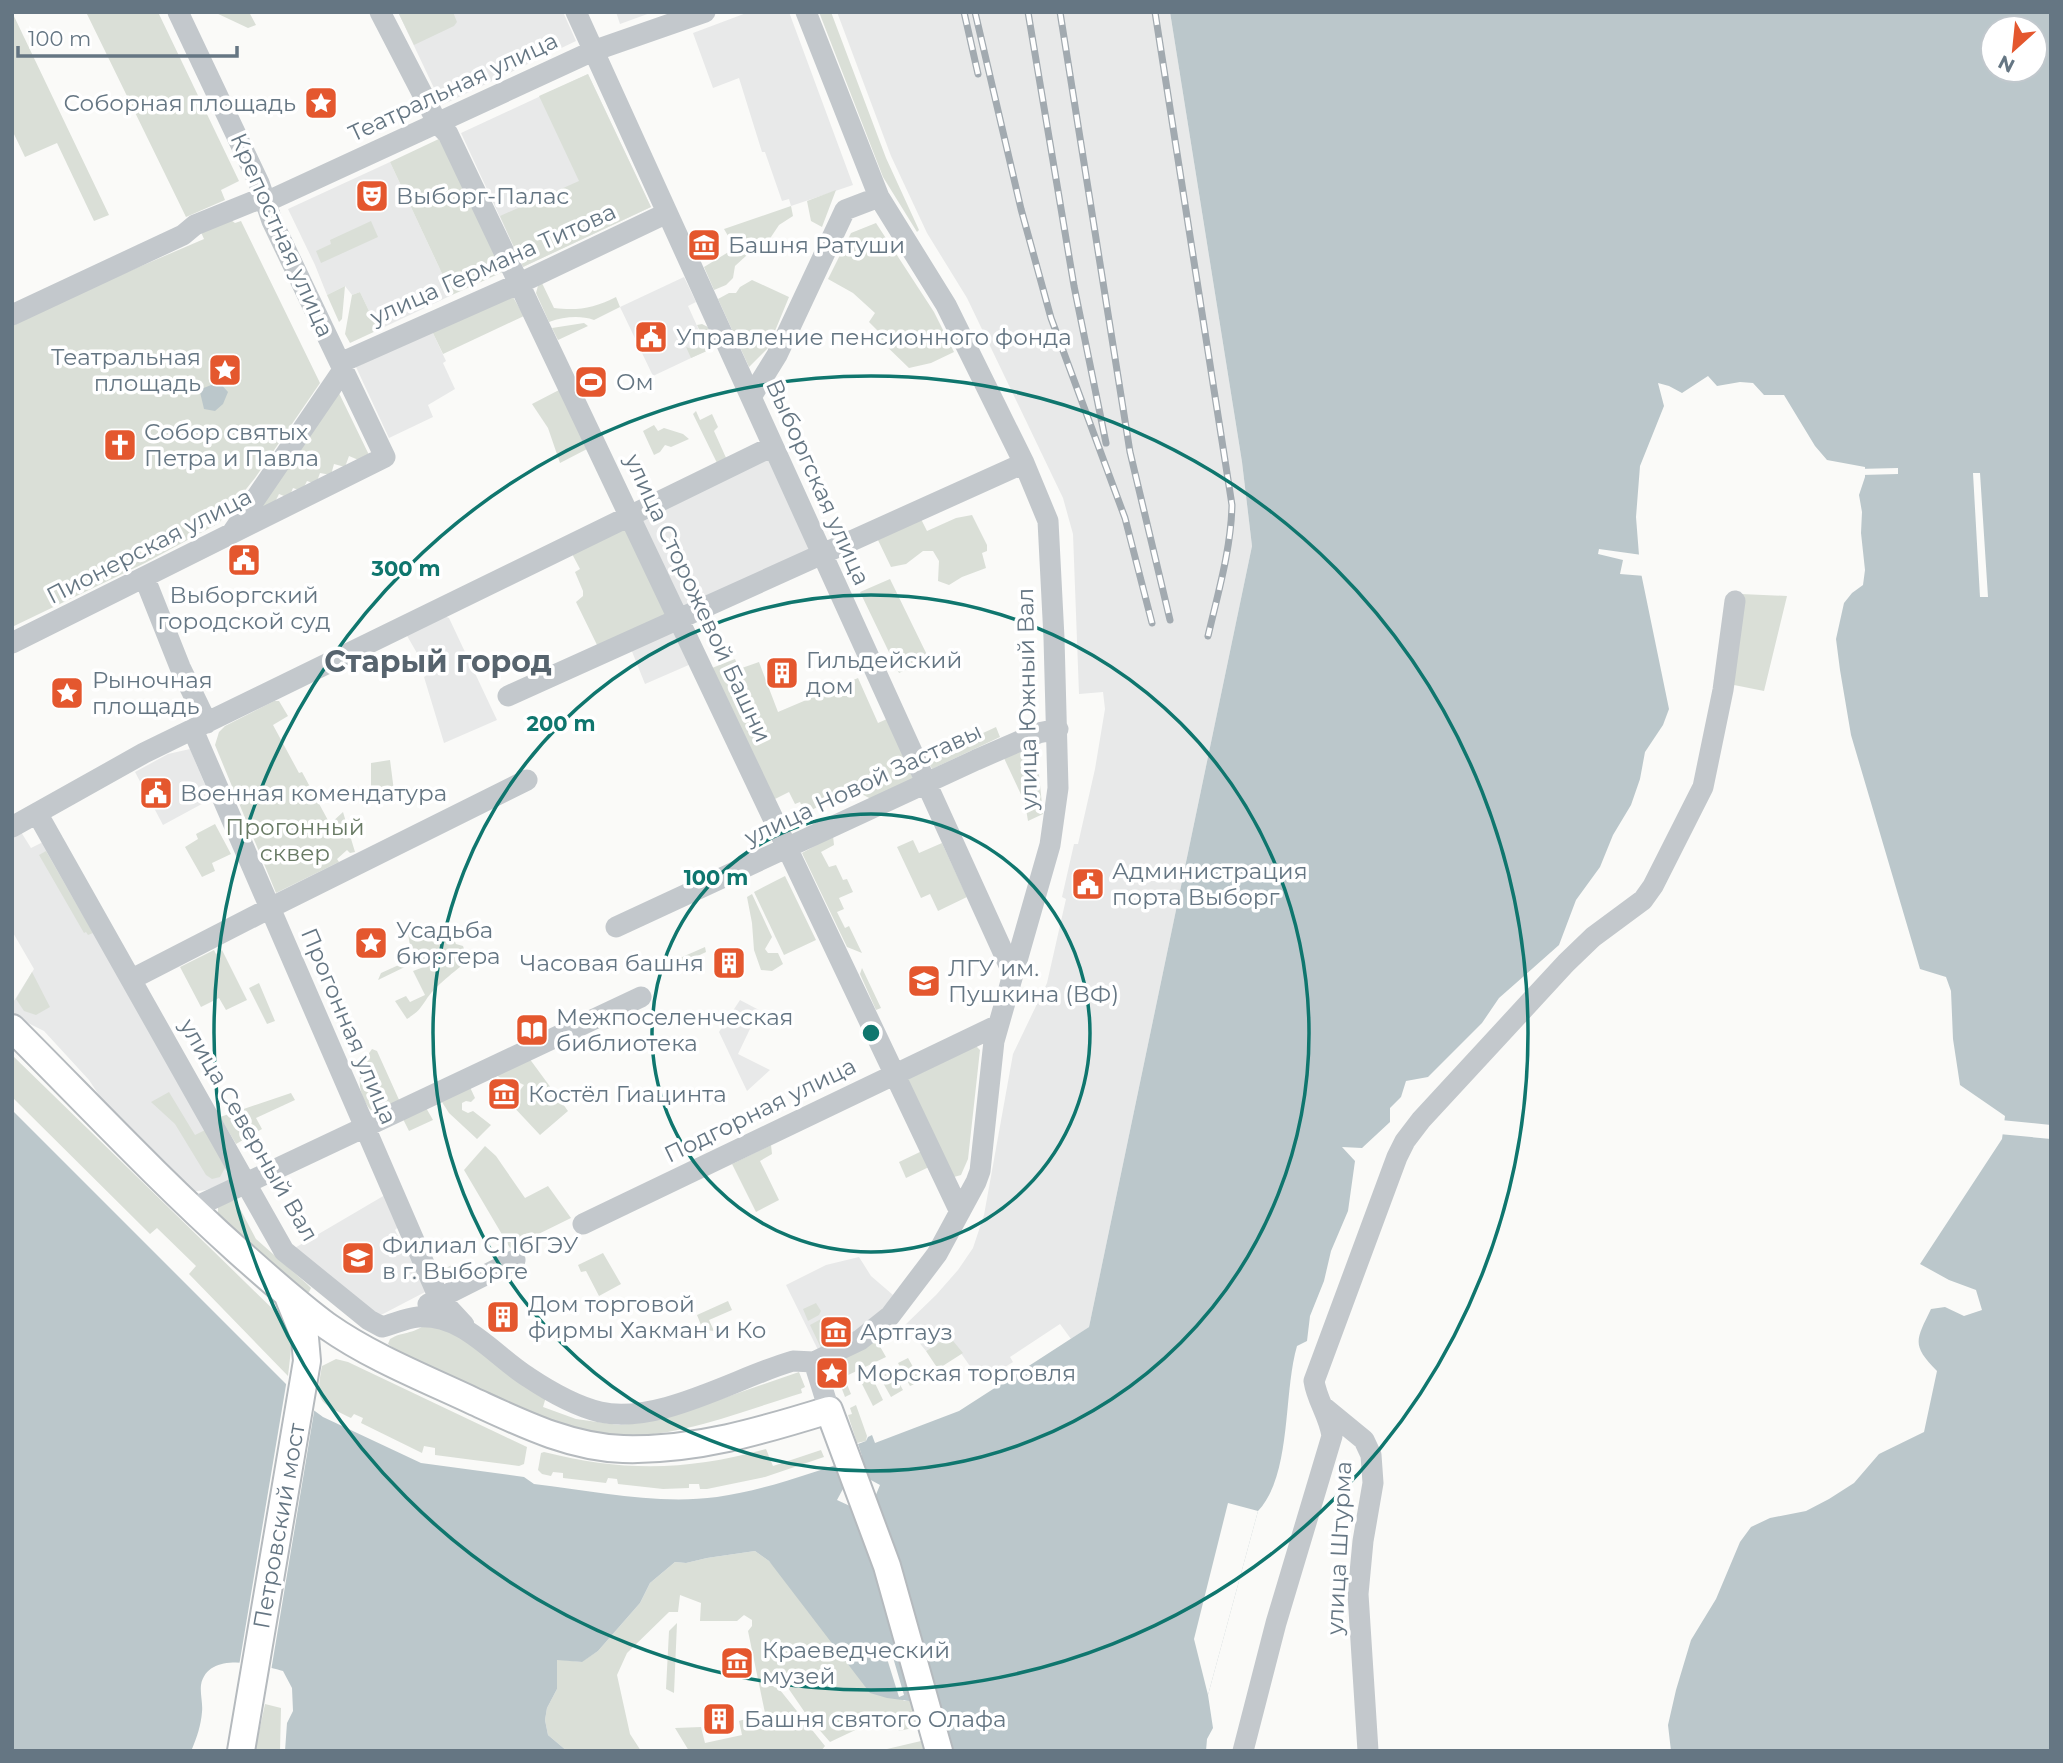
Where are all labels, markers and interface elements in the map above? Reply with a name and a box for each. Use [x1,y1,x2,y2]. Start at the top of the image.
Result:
scale bar [18,14,236,58]
north arrow [1979,14,2049,84]
text: 100 m [28,26,91,51]
street label: Театральная улица [344,26,562,148]
text: N [1994,50,2019,77]
place icon: Соборная площадь [302,84,340,122]
place label: Соборная площадь [64,89,296,117]
street label: Крепостная улица [224,129,340,341]
theatre icon: Выборг-Палас [353,177,391,215]
place label: Выборг-Палас [396,182,569,210]
street label: улица Германа Титова [365,197,620,331]
museum icon: Башня Ратуши [685,226,723,264]
place label: Башня Ратуши [728,231,905,259]
public building icon: Управление пенсионного фонда [632,318,670,356]
place label: Управление пенсионного фонда [676,323,1072,351]
place label: Театральная площадь [51,343,201,397]
place icon: Театральная площадь [206,351,244,389]
sports icon: Ом [572,363,610,401]
place label: Ом [616,368,654,396]
street label: Выборгская улица [760,375,876,589]
place label: Собор святых Петра и Павла [144,418,319,472]
church icon: Собор святых Петра и Павла [101,426,139,464]
street label: улица Сторожевой Башни [618,448,777,747]
street label: Пионерская улица [42,482,256,610]
public building icon: Выборгский городской суд [225,541,263,579]
text: 300 m [371,556,440,581]
place label: Выборгский городской суд [158,581,330,635]
street label: улица Южный Вал [1011,588,1043,811]
district label: Старый город [324,643,552,680]
place label: Гильдейский дом [806,646,962,700]
building icon: Гильдейский дом [763,654,801,692]
place label: Рыночная площадь [92,666,213,720]
place icon: Рыночная площадь [48,674,86,712]
text: 200 m [527,711,595,736]
street label: улица Новой Заставы [739,717,986,852]
public building icon: Военная комендатура [137,774,175,812]
place label: Военная комендатура [180,779,447,807]
park label: Прогонный сквер [225,813,365,867]
place label: Администрация порта Выборг [1112,857,1308,911]
text: 100 m [684,865,748,890]
public building icon: Администрация порта Выборг [1069,865,1107,903]
place label: Усадьба бюргера [396,916,501,970]
street label: Прогонная улица [295,924,403,1128]
place icon: Усадьба бюргера [352,924,390,962]
building icon: Часовая башня [710,944,748,982]
place label: Часовая башня [520,949,704,977]
place label: ЛГУ им. Пушкина (ВФ) [948,954,1119,1008]
school or university icon: ЛГУ им. Пушкина (ВФ) [905,962,943,1000]
place label: Межпоселенческая библиотека [556,1003,794,1057]
library icon: Межпоселенческая библиотека [513,1011,551,1049]
street label: улица Северный Вал [173,1013,324,1246]
centre of rings [859,1021,883,1045]
street label: Подгорная улица [659,1051,861,1169]
museum icon: Костёл Гиацинта [485,1075,523,1113]
place label: Костёл Гиацинта [528,1080,727,1108]
place label: Филиал СПбГЭУ в г. Выборге [382,1231,579,1285]
school or university icon: Филиал СПбГЭУ в г. Выборге [339,1239,377,1277]
place label: Дом торговой фирмы Хакман и Ко [528,1290,766,1344]
building icon: Дом торговой фирмы Хакман и Ко [484,1298,522,1336]
museum icon: Артгауз [817,1313,855,1351]
place label: Артгауз [860,1318,953,1346]
place icon: Морская торговля [813,1354,851,1392]
place label: Морская торговля [856,1359,1076,1387]
street label: Петровский мост [247,1421,311,1631]
street label: улица Штурма [1320,1460,1358,1637]
place label: Краеведческий музей [762,1636,950,1690]
museum icon: Краеведческий музей [718,1644,756,1682]
building icon: Башня святого Олафа [700,1700,738,1738]
place label: Башня святого Олафа [744,1705,1006,1733]

